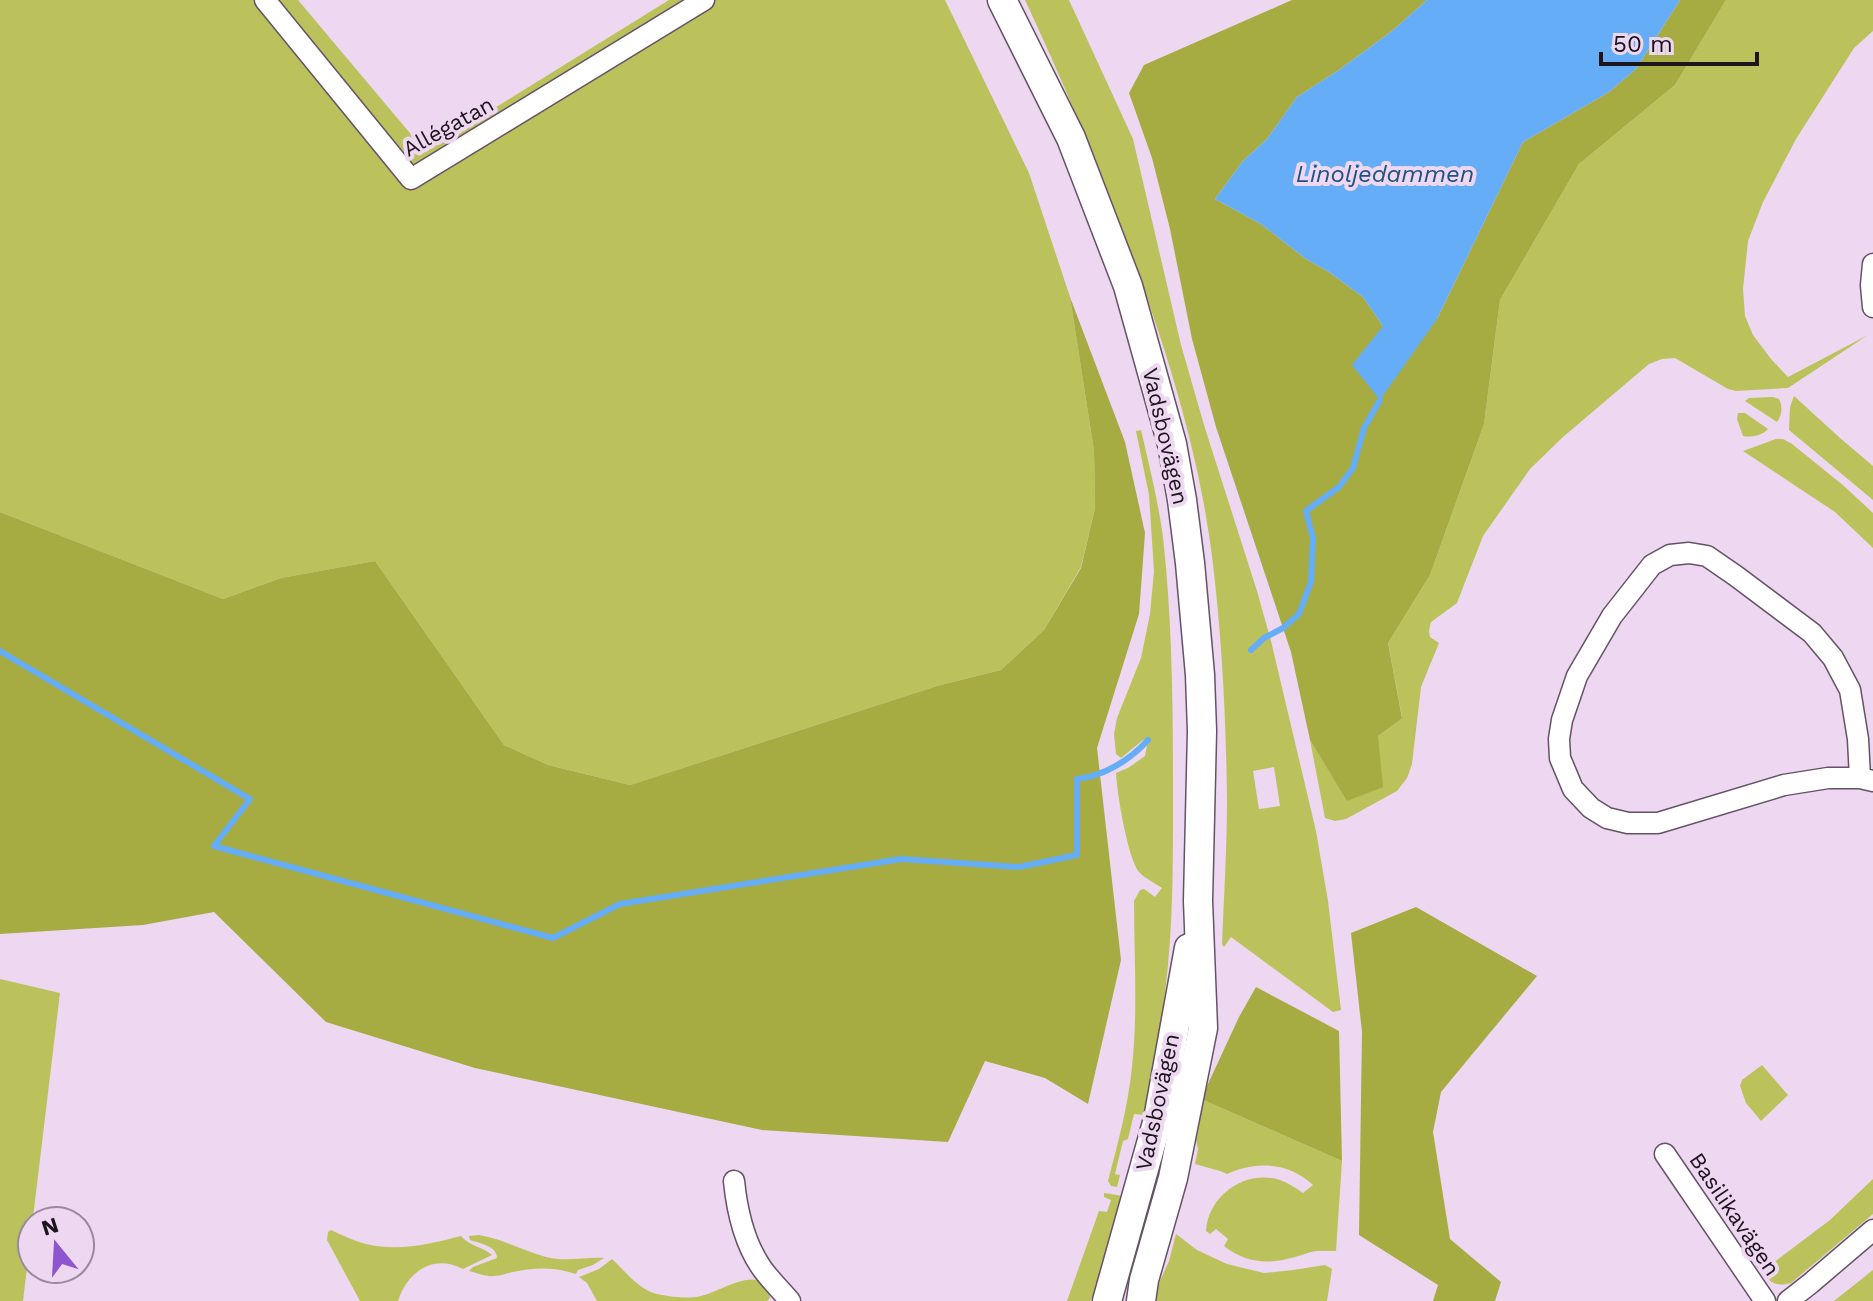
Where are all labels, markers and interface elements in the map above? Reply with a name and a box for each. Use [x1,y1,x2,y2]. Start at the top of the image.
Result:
scale bar [1601,16,1757,66]
text: 50 m [1613,30,1673,58]
street label: Allégatan [399,91,498,162]
water label: Linoljedammen [1296,160,1474,188]
street label: Vadsbovägen [1138,365,1193,507]
street label: Vadsbovägen [1131,1031,1184,1173]
street label: Basilikavägen [1684,1148,1785,1280]
north arrow [16,1205,96,1285]
text: N [38,1212,62,1241]

